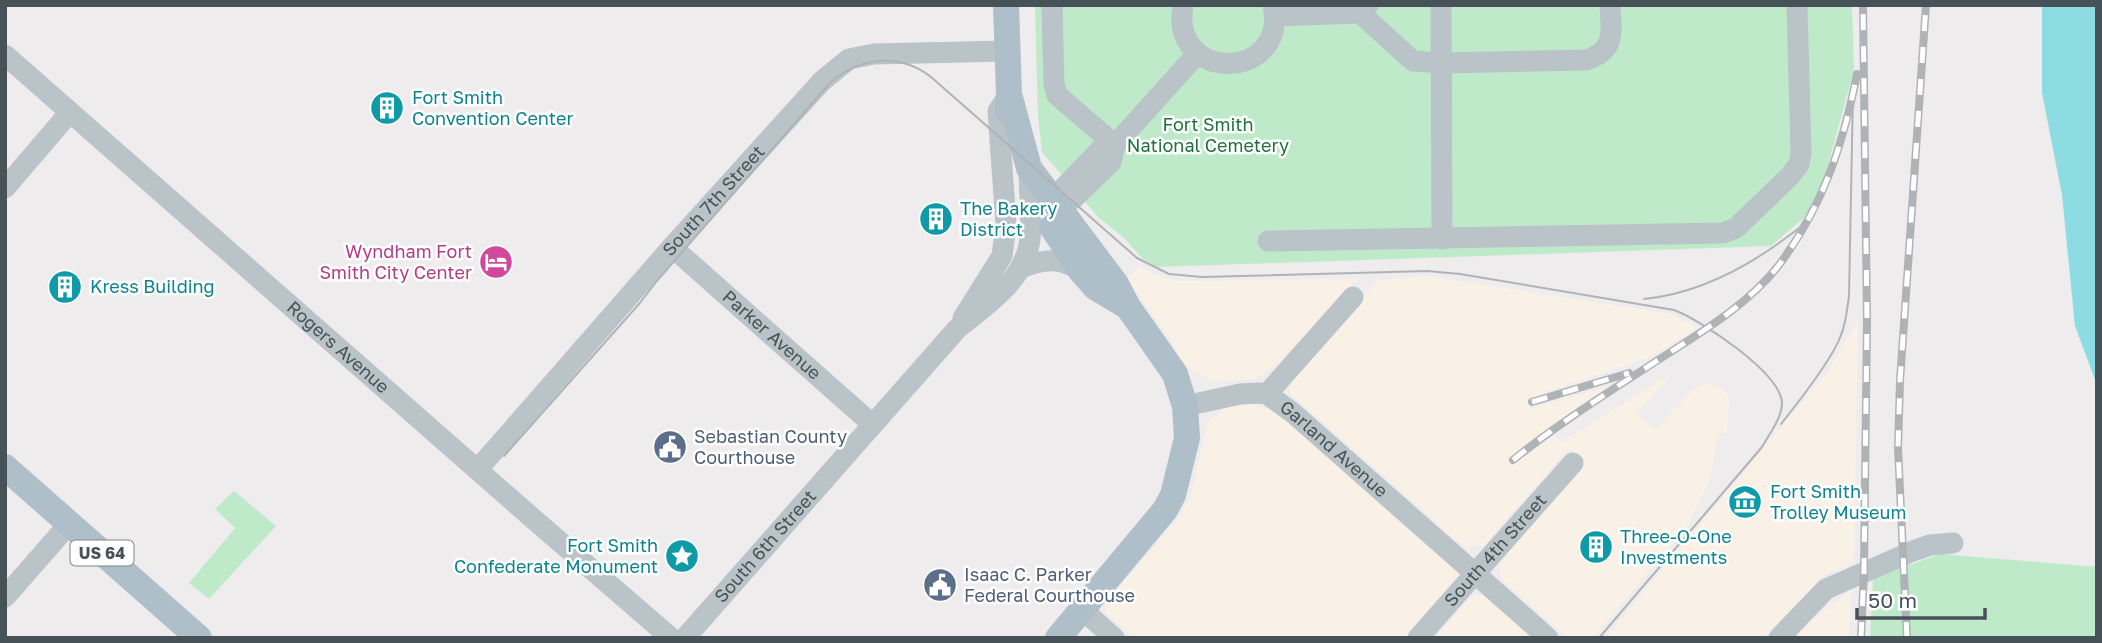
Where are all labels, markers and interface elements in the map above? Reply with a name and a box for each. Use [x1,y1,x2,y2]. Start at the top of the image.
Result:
place label: Fort Smith Convention Center [412,86,573,129]
building icon: Fort Smith Convention Center [368,89,406,127]
park label: Fort Smith National Cemetery [1127,113,1289,156]
street label: South 7th Street [657,140,769,260]
place label: The Bakery District [960,197,1057,240]
building icon: The Bakery District [917,200,955,238]
place label: Wyndham Fort Smith City Center [320,240,472,283]
hotel icon: Wyndham Fort Smith City Center [477,243,515,281]
building icon: Kress Building [46,268,84,306]
place label: Kress Building [90,275,215,297]
street label: Parker Avenue [718,285,826,384]
street label: Rogers Avenue [283,296,394,397]
street label: Garland Avenue [1276,395,1393,502]
place label: Sebastian County Courthouse [694,425,847,468]
public building icon: Sebastian County Courthouse [651,428,689,466]
place label: Fort Smith Trolley Museum [1770,480,1906,523]
museum icon: Fort Smith Trolley Museum [1726,483,1764,521]
street label: South 6th Street [709,485,820,607]
street label: South 4th Street [1439,489,1551,611]
place label: Three-O-One Investments [1620,525,1732,568]
building icon: Three-O-One Investments [1577,528,1615,566]
place label: Fort Smith Confederate Monument [454,534,658,577]
place icon: Fort Smith Confederate Monument [663,537,701,575]
road number: US 64 [70,540,134,566]
place label: Isaac C. Parker Federal Courthouse [964,563,1135,606]
public building icon: Isaac C. Parker Federal Courthouse [921,566,959,604]
scale bar [1857,576,1985,620]
text: 50 m [1868,587,1917,613]

